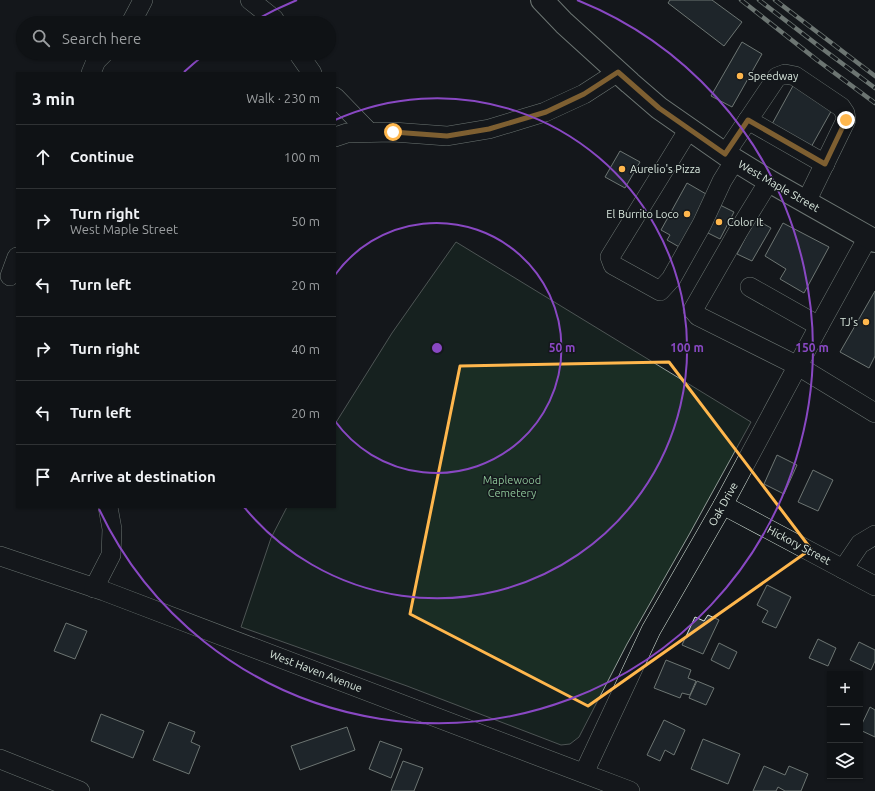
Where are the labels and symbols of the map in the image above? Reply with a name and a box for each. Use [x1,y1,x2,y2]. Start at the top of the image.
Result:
place label: Speedway [748,70,799,82]
marker: Speedway [735,71,745,81]
route end [837,111,855,129]
route start [384,123,402,141]
street label: West Maple Street [736,158,822,214]
place label: Aurelio's Pizza [630,163,700,175]
marker: Aurelio's Pizza [617,164,627,174]
place label: El Burrito Loco [606,208,679,220]
marker: El Burrito Loco [682,209,692,219]
place label: Color It [727,216,764,228]
marker: Color It [714,217,724,227]
place label: TJ's [840,316,858,328]
marker: TJ's [861,317,871,327]
centre of rings [430,341,444,355]
text: 50 m [549,341,575,354]
text: 100 m [670,341,704,354]
text: 150 m [795,341,829,354]
park label: Maplewood Cemetery [483,474,541,499]
street label: Oak Drive [706,480,740,528]
street label: Hickory Street [765,523,833,567]
street label: West Haven Avenue [268,648,364,694]

